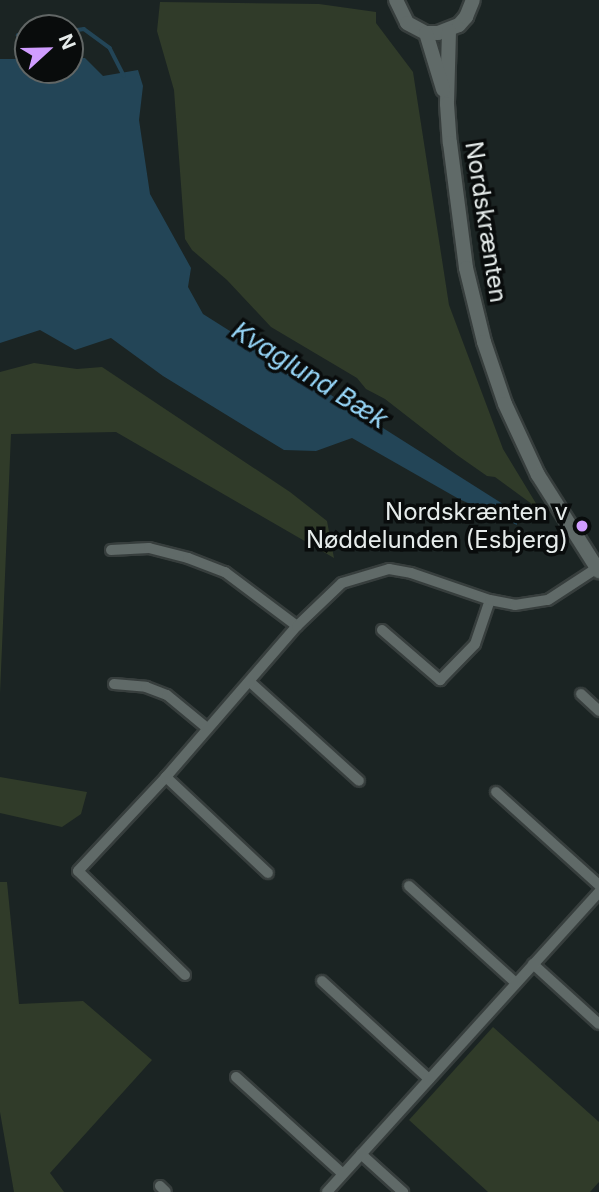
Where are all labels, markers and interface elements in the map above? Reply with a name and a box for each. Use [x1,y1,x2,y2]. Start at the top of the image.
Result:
north arrow [14,14,84,84]
text: N [54,31,80,53]
street label: Nordskrænten [459,139,513,305]
water label: Kvaglund Bæk [226,315,394,435]
place label: Nordskrænten v Nøddelunden (Esbjerg) [306,498,568,554]
marker: Nordskrænten v Nøddelunden (Esbjerg) [574,518,590,534]

